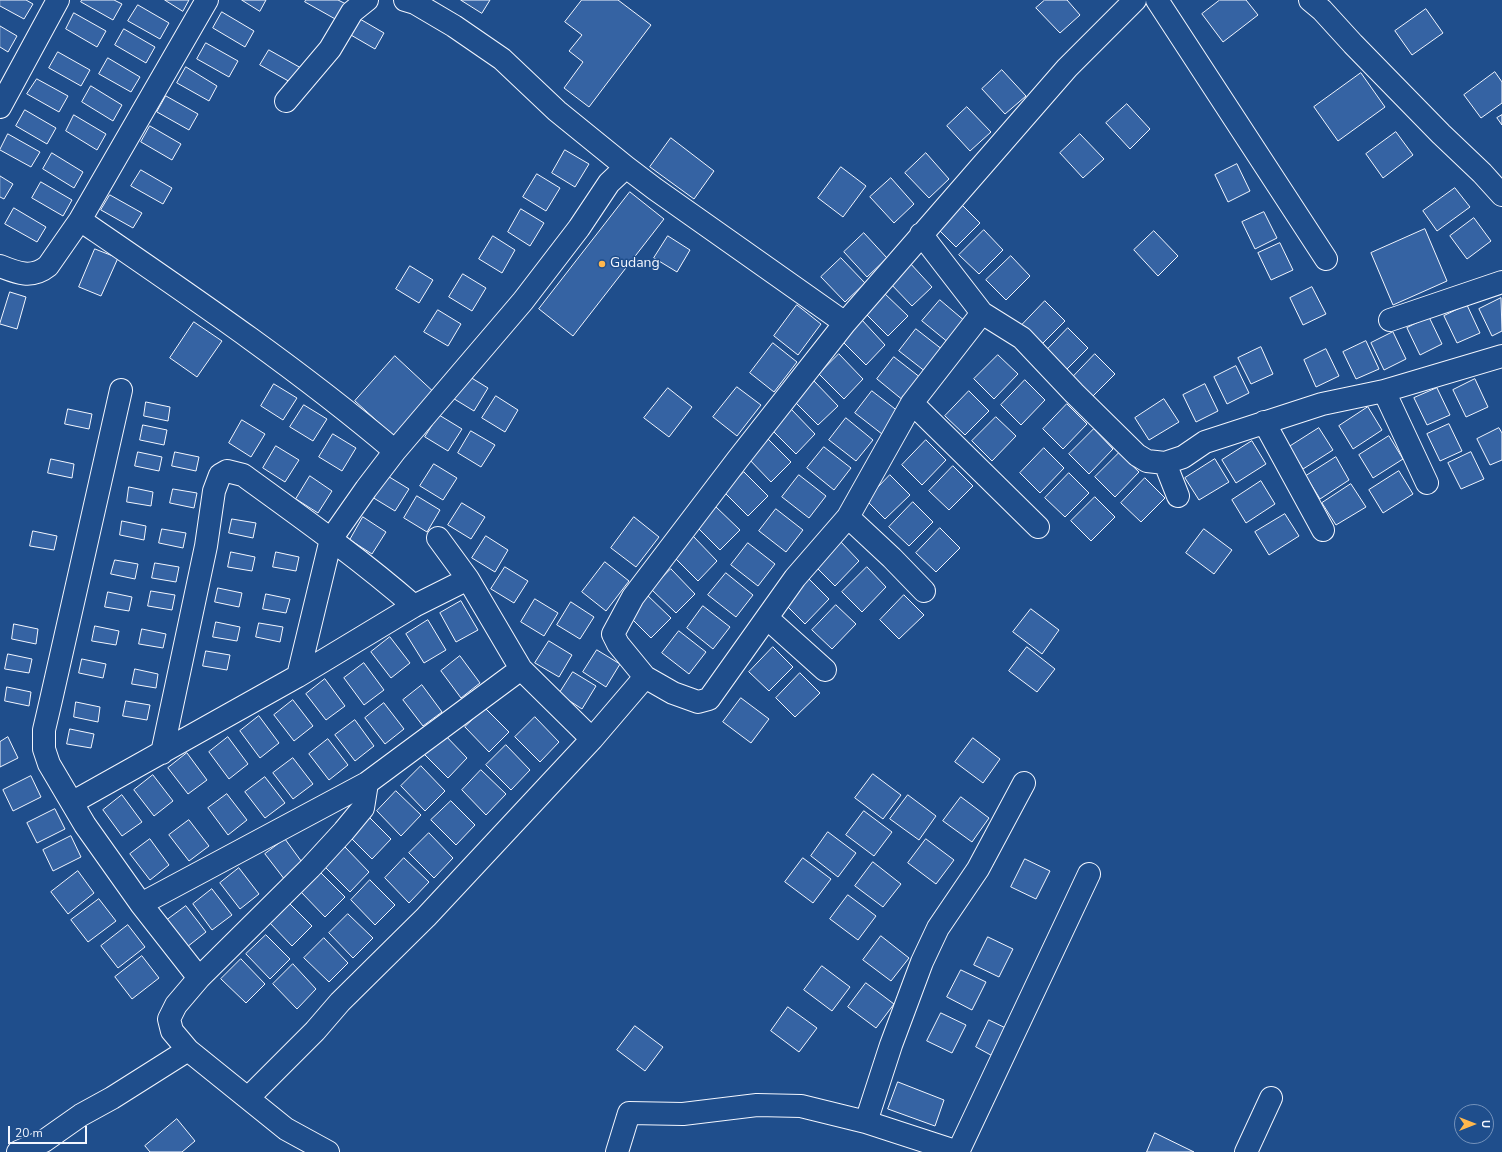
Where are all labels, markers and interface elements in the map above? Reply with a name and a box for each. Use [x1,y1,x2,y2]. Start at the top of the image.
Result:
place label: Gudang [610,256,660,272]
marker: Gudang [597,259,607,269]
north arrow [1454,1104,1494,1144]
scale bar [10,1118,89,1144]
text: U [1478,1120,1493,1128]
text: 20 m [15,1125,43,1141]

